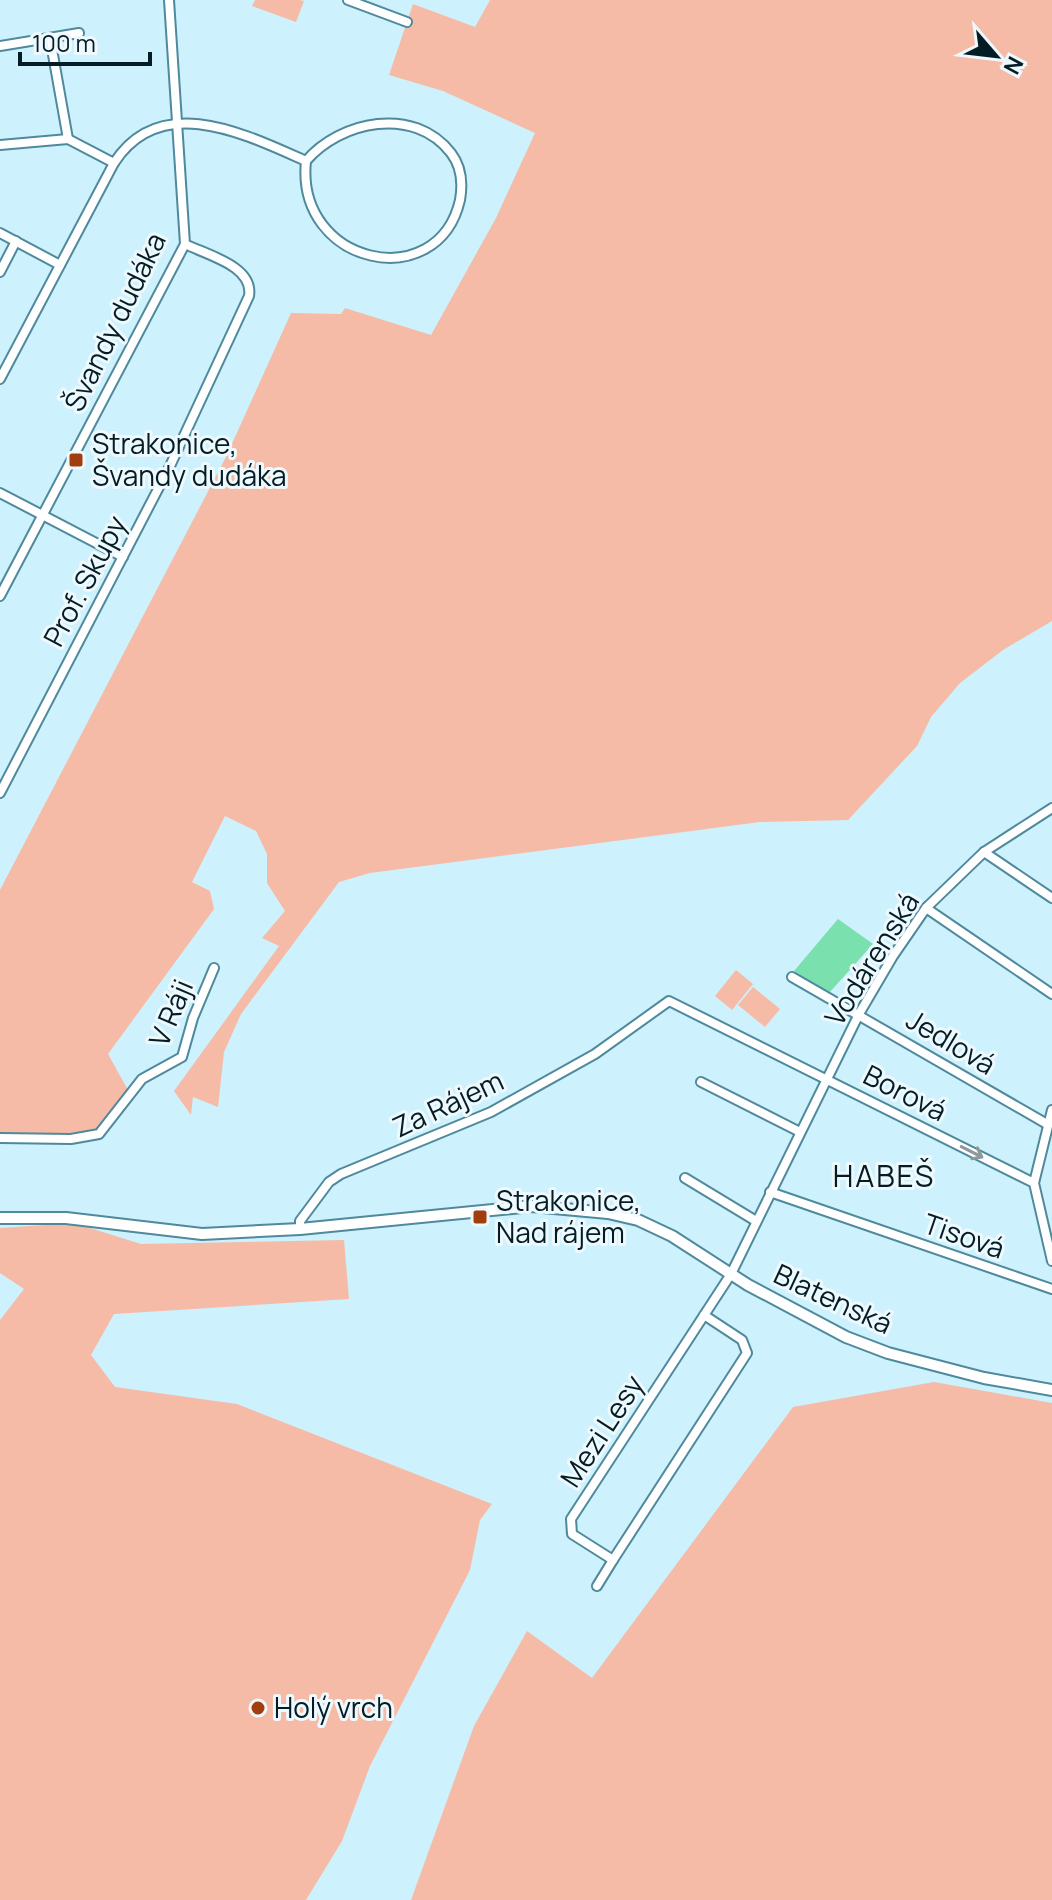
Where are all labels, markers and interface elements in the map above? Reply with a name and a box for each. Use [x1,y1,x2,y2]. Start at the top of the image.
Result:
scale bar [20,16,150,66]
north arrow [956,16,1036,96]
text: 100 m [32,26,96,59]
text: N [997,51,1031,79]
street label: Švandy dudáka [54,226,174,417]
place label: Strakonice, Švandy dudáka [92,424,287,494]
marker: Strakonice, Švandy dudáka [67,451,85,469]
street label: Prof. Skupy [34,508,135,653]
street label: Vodárenská [815,885,927,1032]
street label: V Ráji [139,973,201,1052]
street label: Jedlová [900,1000,1003,1083]
street label: Borová [857,1055,953,1129]
street label: Za Rájem [386,1061,509,1145]
one-way arrow [959,1144,983,1160]
district label: HABEŠ [833,1155,935,1196]
place label: Strakonice, Nad rájem [496,1181,641,1251]
street label: Tisová [919,1204,1010,1267]
marker: Strakonice, Nad rájem [471,1208,489,1226]
street label: Blatenská [768,1254,899,1342]
street label: Mezi Lesy [551,1367,652,1494]
place label: Holý vrch [274,1688,393,1726]
marker: Holý vrch [249,1699,267,1717]

